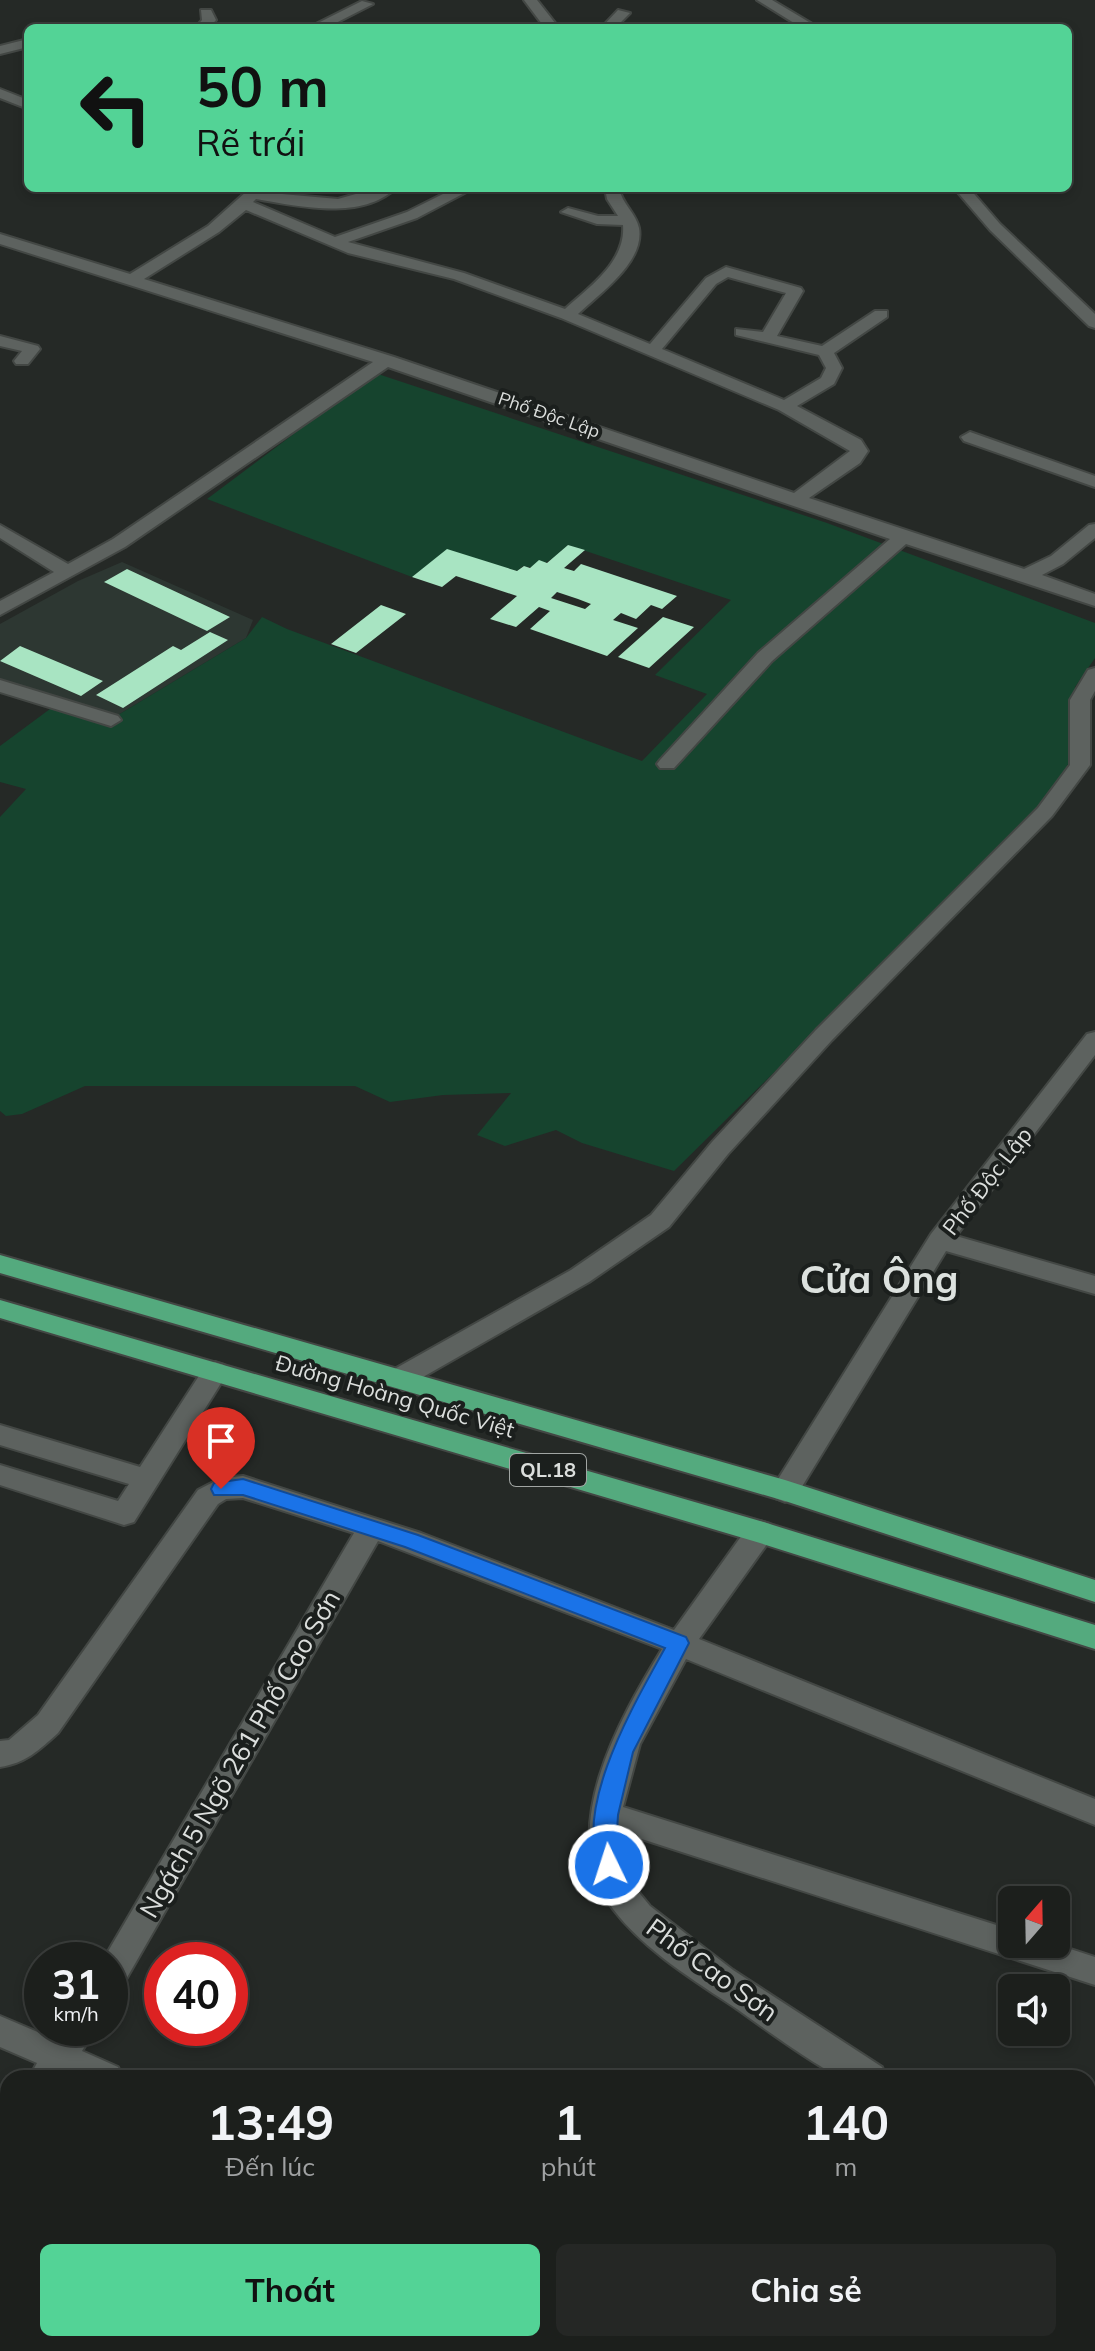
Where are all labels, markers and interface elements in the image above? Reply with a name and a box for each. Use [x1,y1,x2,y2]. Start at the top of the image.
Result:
text: 50 m [196,51,329,121]
icon: left [64,56,168,160]
text: Rẽ trái [196,120,305,165]
street label: Phố Độc Lập [495,386,603,443]
street label: Phố Độc Lập [936,1121,1038,1241]
district label: Cửa Ông [800,1255,958,1303]
street label: Đường Hoàng Quốc Việt [272,1348,518,1444]
pin [187,1407,255,1489]
icon: arrive [199,1419,243,1463]
road number: QL.18 [510,1454,586,1486]
street label: Ngách 5 Ngõ 261 Phố Cao Sơn [132,1584,347,1924]
position arrow [567,1823,651,1907]
north arrow [998,1886,1070,1958]
map controls [998,1886,1070,2046]
street label: Phố Cao Sơn [640,1911,785,2028]
speed limit sign: 40 [144,1942,248,2046]
text: 31 [52,1959,100,2009]
button: sound [998,1974,1070,2046]
text: km/h [53,2001,99,2026]
text: 13:49 [207,2092,334,2152]
text: 1 [554,2092,583,2152]
text: 140 [803,2092,889,2152]
text: Đến lúc [226,2150,315,2183]
text: phút [541,2150,596,2183]
text: m [834,2150,857,2183]
button: Thoát [40,2244,540,2336]
button: Chia sẻ [556,2244,1056,2336]

